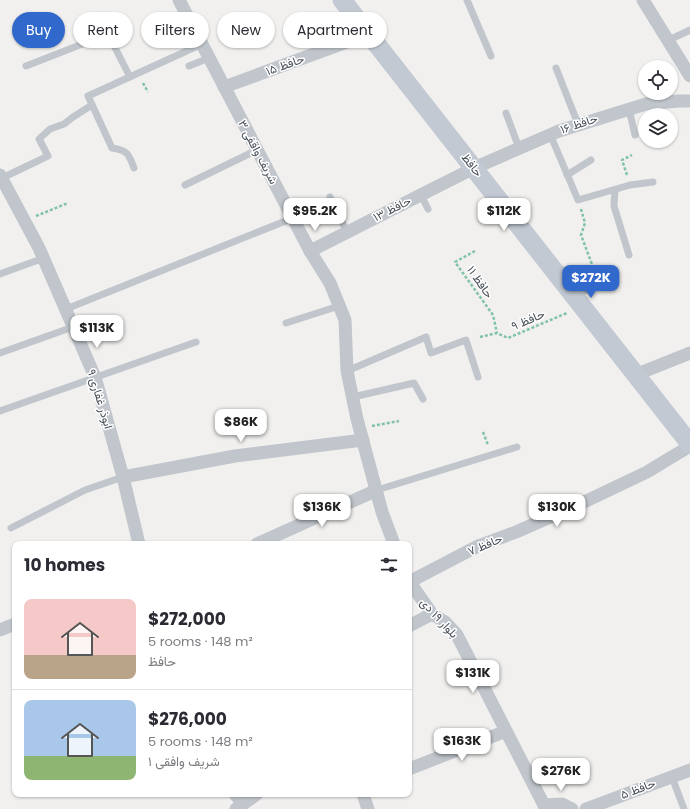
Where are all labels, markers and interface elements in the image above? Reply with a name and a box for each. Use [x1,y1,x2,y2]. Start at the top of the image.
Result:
chip: Buy [12,12,65,48]
chip: Rent [73,12,133,48]
chip: Filters [141,12,209,48]
chip: New [217,12,275,48]
chip: Apartment [283,12,387,48]
street label: حافظ ۱۵ [263,50,306,79]
map controls [638,60,678,148]
button: locate [638,60,678,100]
button: layers [638,108,678,148]
street label: حافظ ۱۶ [558,110,600,138]
street label: شریف واقفی ۳ [234,117,283,187]
street label: حافظ [458,149,487,180]
street label: حافظ ۱۳ [370,192,414,225]
pin: $95.2K [282,198,348,232]
pin: $112K [476,198,532,232]
text: $95.2K [292,201,338,220]
text: $112K [487,201,521,220]
street label: حافظ ۱۱ [463,262,498,301]
pin: $272K [563,265,619,299]
text: $272K [571,268,611,287]
street label: حافظ ۹ [508,305,547,334]
pin: $113K [69,315,125,349]
text: $113K [79,318,115,337]
street label: ابوذر غفاری ۹ [83,367,118,431]
pin: $86K [217,409,265,443]
text: $86K [224,412,258,431]
pin: $136K [294,494,350,528]
pin: $130K [529,494,585,528]
text: $136K [303,497,341,516]
text: $130K [538,497,576,516]
street label: حافظ ۷ [465,530,505,559]
text: 10 homes [24,553,105,577]
icon: filters [378,554,400,576]
street label: بلوار ۱۹ دی [416,594,462,642]
text: $272,000 [148,607,226,631]
icon: home [56,615,104,663]
text: 5 rooms · 148 m² [148,632,253,651]
text: حافظ [148,652,176,671]
pin: $131K [445,660,501,694]
text: $131K [455,663,491,682]
text: $276,000 [148,707,227,731]
icon: home [56,716,104,764]
pin: $163K [434,728,490,762]
text: $163K [443,731,481,750]
text: 5 rooms · 148 m² [148,732,253,751]
text: شریف وافقی ۱ [148,752,220,771]
pin: $276K [533,758,589,792]
text: $276K [541,761,581,780]
street label: حافظ ۵ [618,774,658,803]

